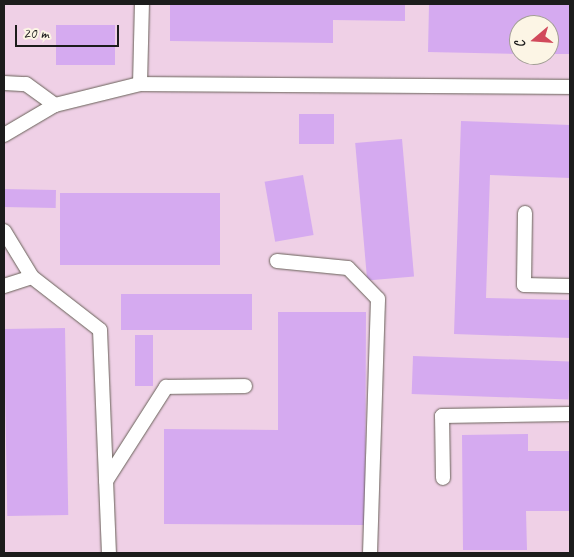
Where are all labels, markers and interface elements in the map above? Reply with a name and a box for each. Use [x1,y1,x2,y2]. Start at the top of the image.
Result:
scale bar [18,15,121,47]
north arrow [509,15,559,65]
text: 20 m [23,24,49,43]
text: С [511,39,529,50]

